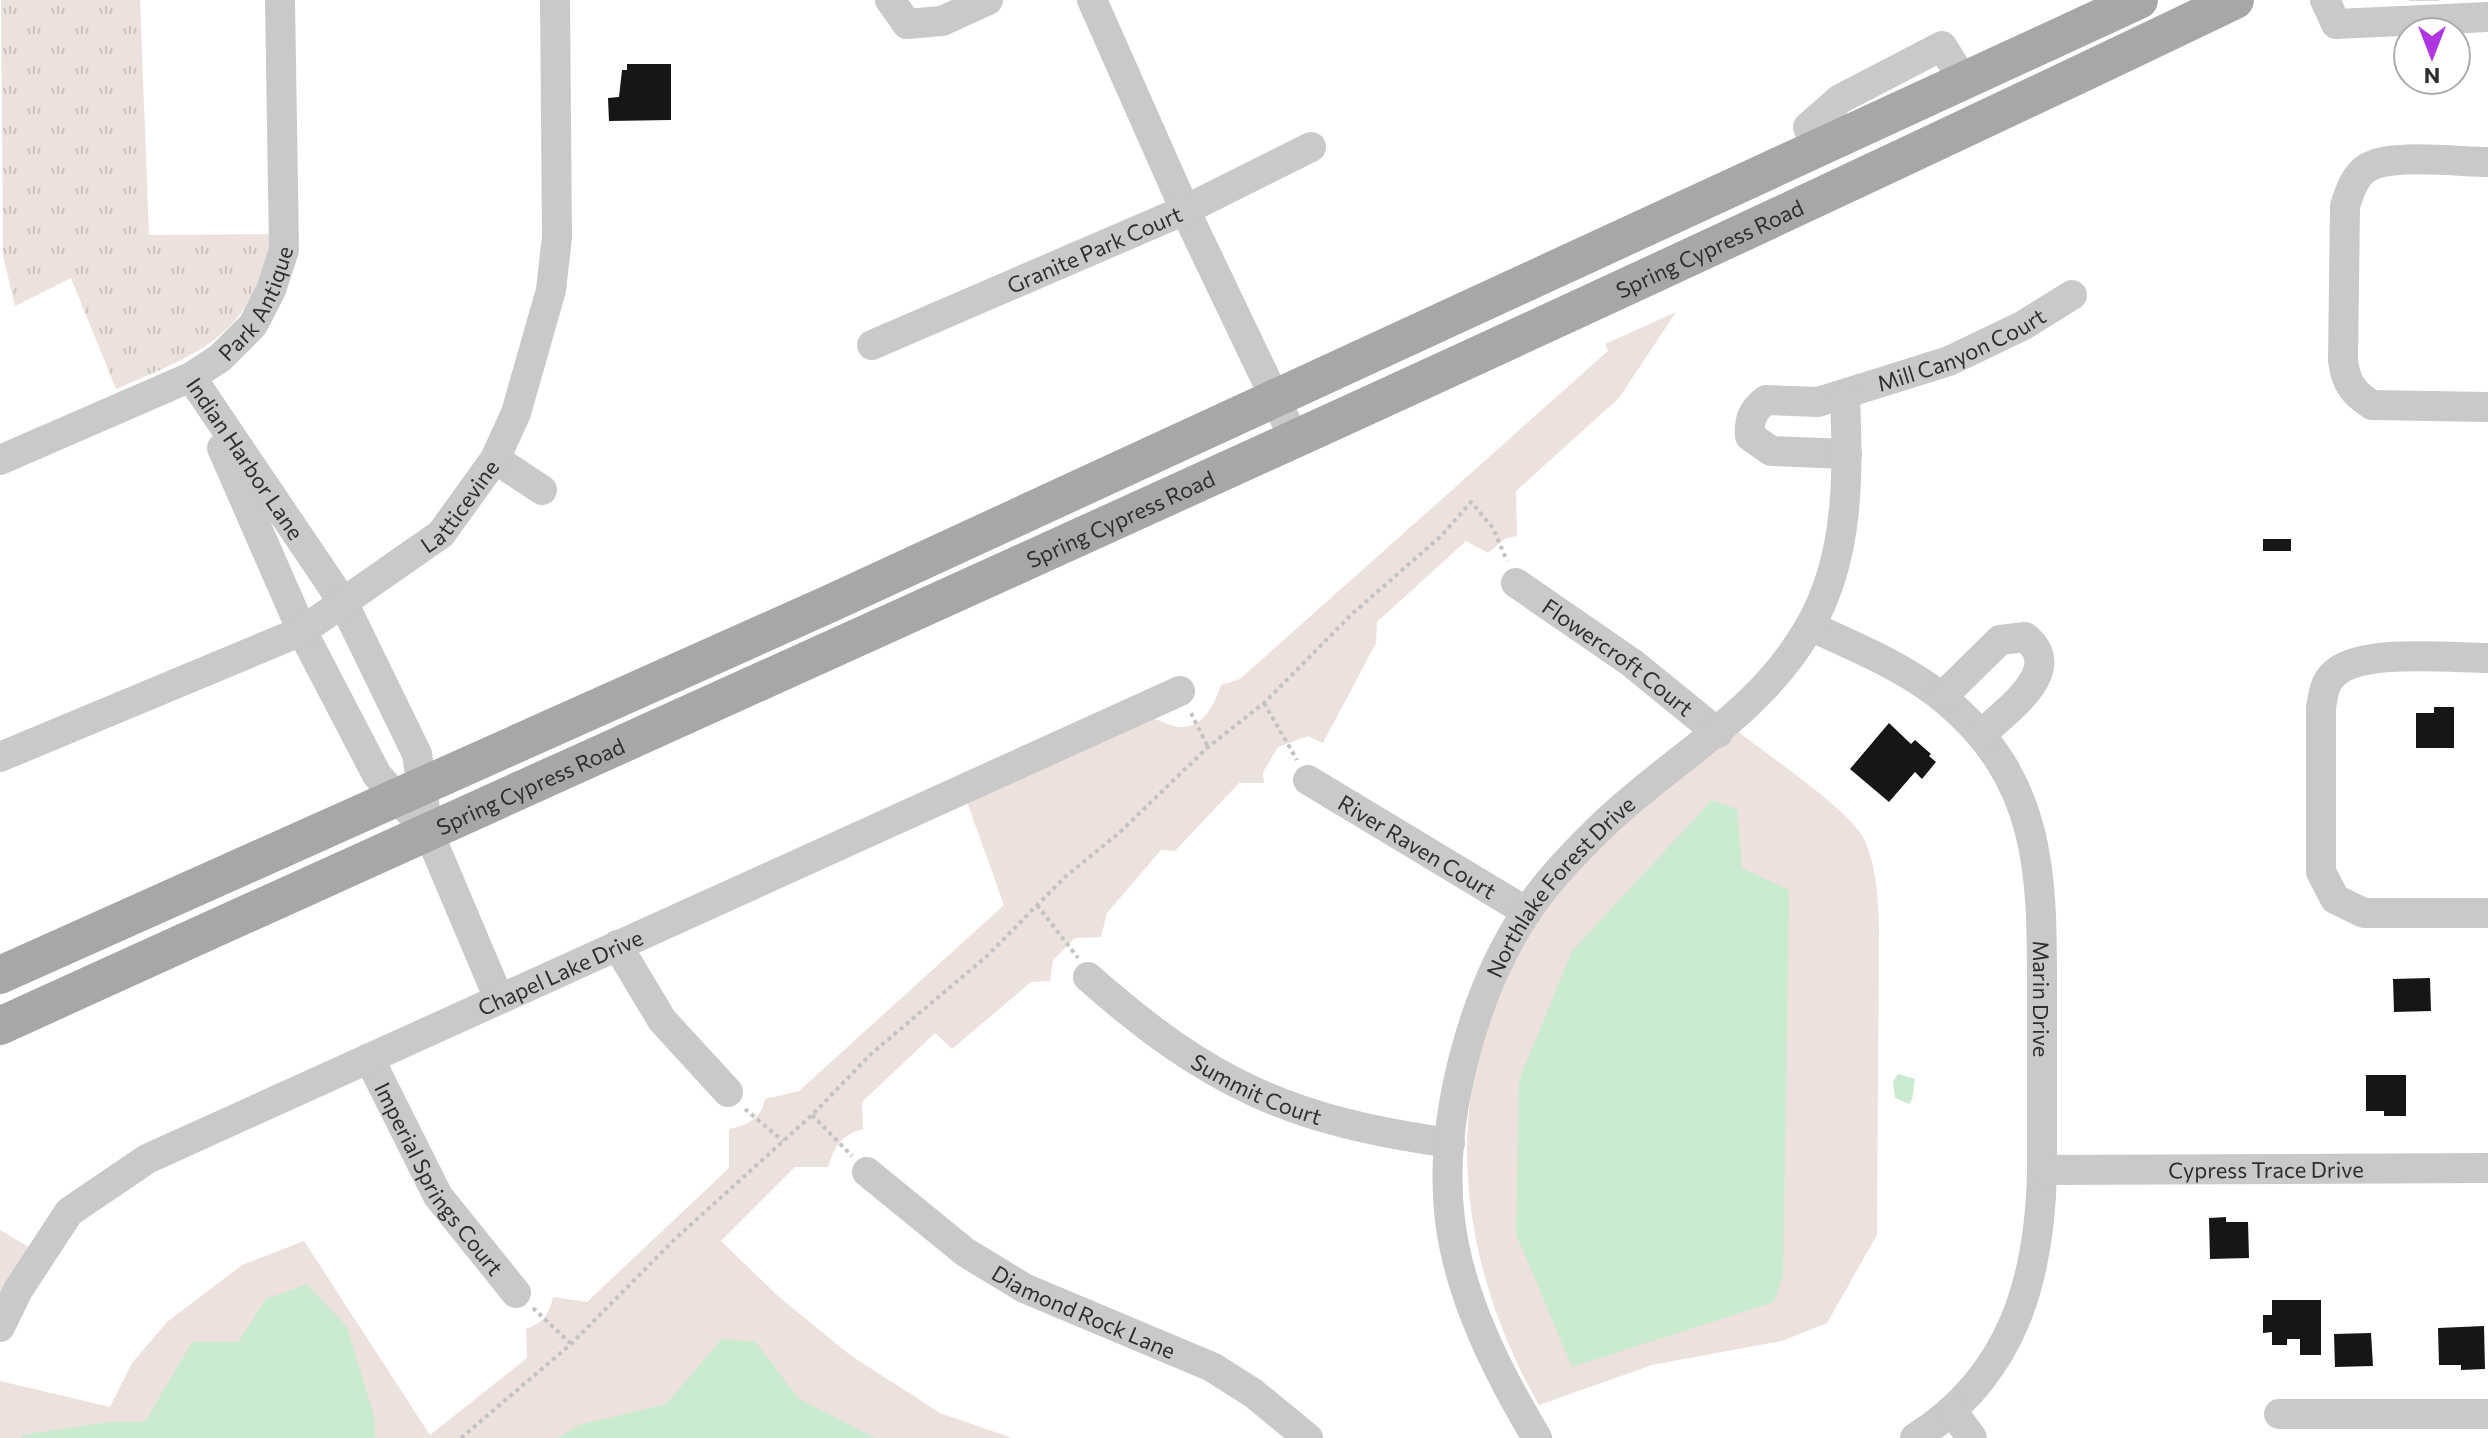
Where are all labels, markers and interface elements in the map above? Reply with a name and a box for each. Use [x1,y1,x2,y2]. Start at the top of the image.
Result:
north arrow [2392,16,2472,96]
text: N [2424,63,2440,90]
street label: Spring Cypress Road [1611,193,1807,303]
street label: Granite Park Court [1003,200,1186,299]
street label: Park Antique [212,242,298,366]
street label: Mill Canyon Court [1873,302,2050,396]
street label: Indian Harbor Lane [182,372,310,544]
street label: Latticevine [415,454,504,558]
street label: Spring Cypress Road [1022,464,1219,573]
street label: Flowercroft Court [1538,592,1699,721]
street label: Spring Cypress Road [432,731,629,840]
street label: River Raven Court [1334,788,1502,904]
street label: Northlake Forest Drive [1480,790,1640,981]
street label: Chapel Lake Drive [473,923,647,1021]
street label: Marin Drive [2028,940,2056,1057]
street label: Summit Court [1187,1047,1325,1130]
street label: Imperial Springs Court [370,1077,510,1280]
street label: Cypress Trace Drive [2168,1155,2364,1183]
street label: Diamond Rock Lane [987,1258,1180,1364]

